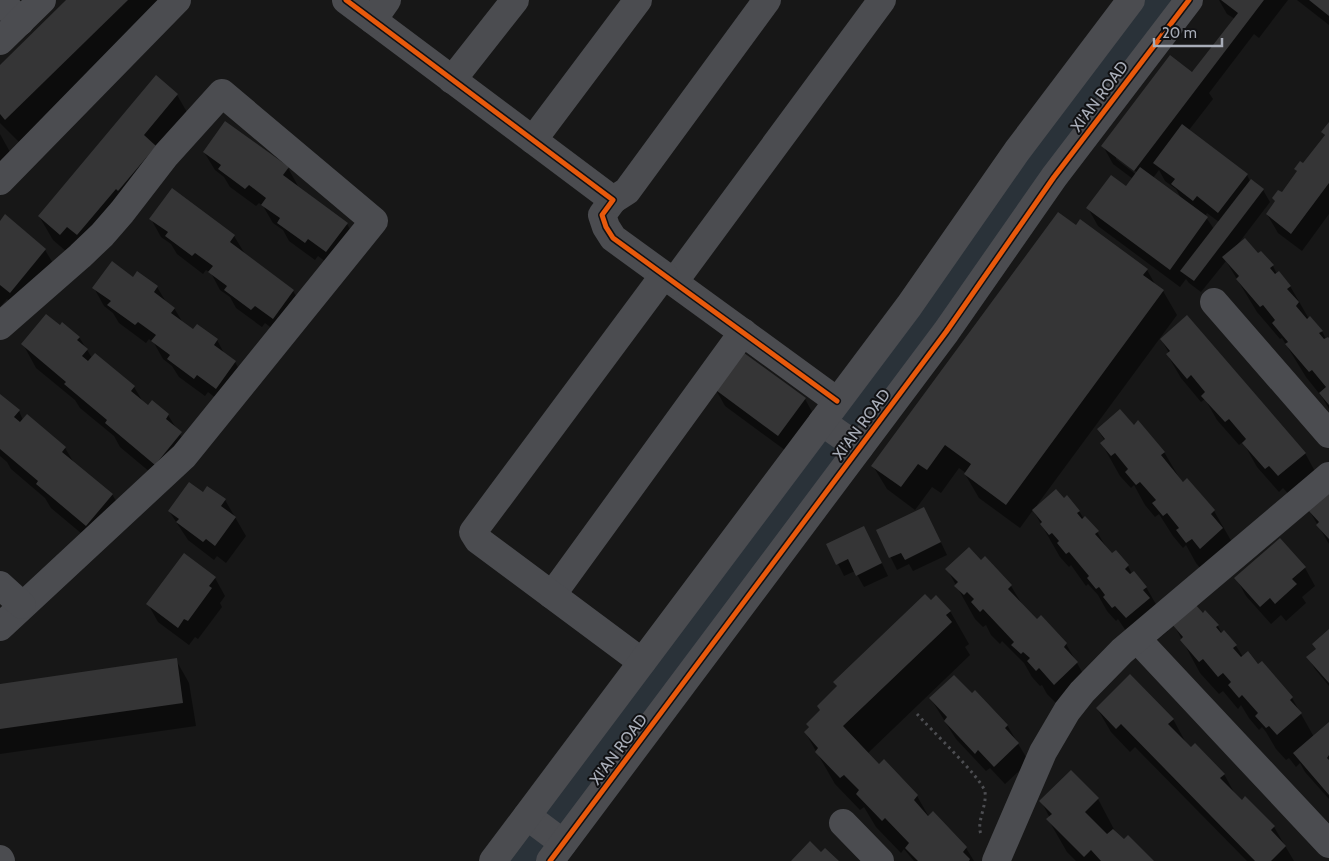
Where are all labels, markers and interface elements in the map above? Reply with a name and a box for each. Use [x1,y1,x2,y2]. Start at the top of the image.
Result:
scale bar [1154,15,1222,47]
text: 20 m [1162,24,1197,42]
street label: XI'AN ROAD [1067,57,1132,135]
street label: XI'AN ROAD [829,385,894,463]
street label: XI'AN ROAD [586,710,651,788]

